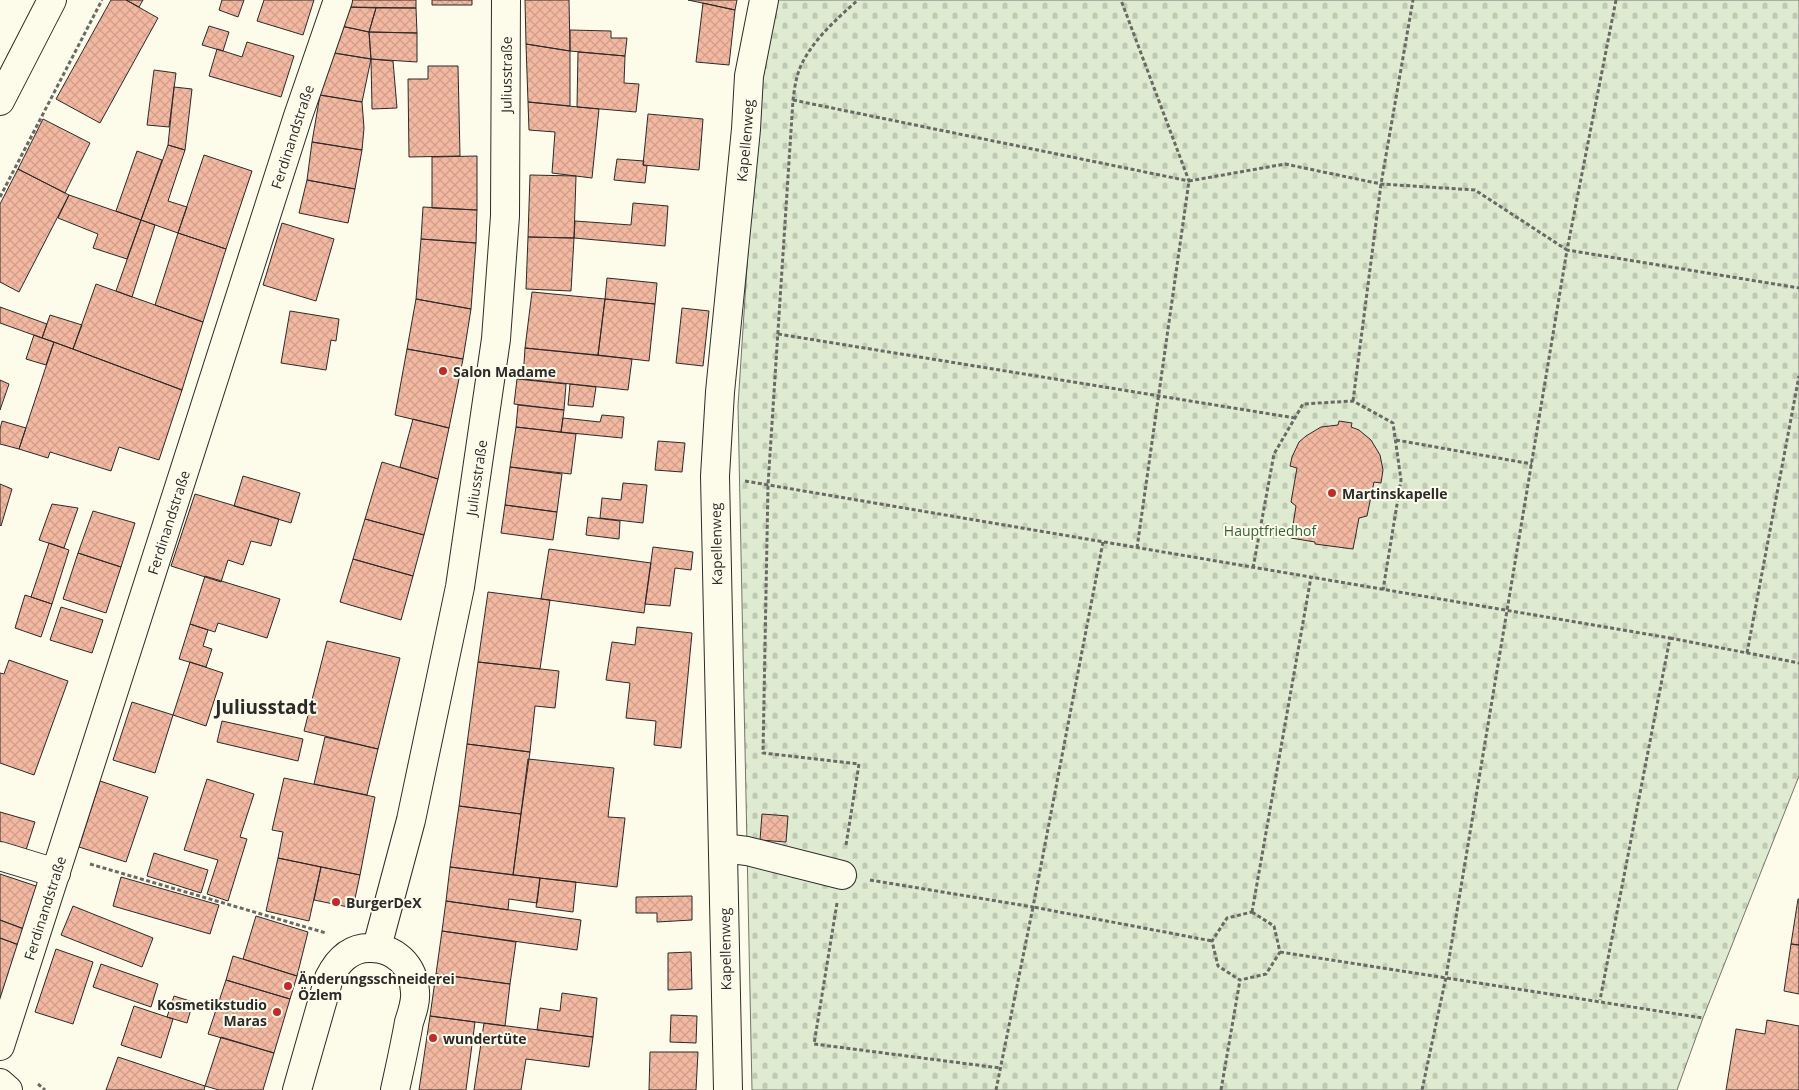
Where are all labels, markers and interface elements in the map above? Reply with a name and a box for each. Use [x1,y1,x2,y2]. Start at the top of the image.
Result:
street label: Juliusstraße [496,36,515,115]
street label: Ferdinandstraße [266,82,318,191]
street label: Kapellenweg [731,98,757,183]
place label: Salon Madame [453,362,556,381]
marker: Salon Madame [437,365,449,377]
street label: Juliusstraße [461,438,491,519]
street label: Ferdinandstraße [142,468,193,577]
place label: Martinskapelle [1342,484,1448,503]
marker: Martinskapelle [1326,487,1338,499]
street label: Kapellenweg [706,502,726,585]
park label: Hauptfriedhof [1224,521,1317,540]
district label: Juliusstadt [213,694,317,720]
street label: Ferdinandstraße [19,853,70,962]
place label: BurgerDeX [346,893,422,912]
marker: BurgerDeX [330,896,342,908]
street label: Kapellenweg [715,907,735,990]
place label: Änderungsschneiderei Özlem [298,969,455,1004]
marker: Änderungsschneiderei Özlem [282,980,294,992]
place label: Kosmetikstudio Maras [157,995,267,1030]
marker: Kosmetikstudio Maras [271,1006,283,1018]
place label: wundertüte [443,1029,527,1048]
marker: wundertüte [427,1032,439,1044]

